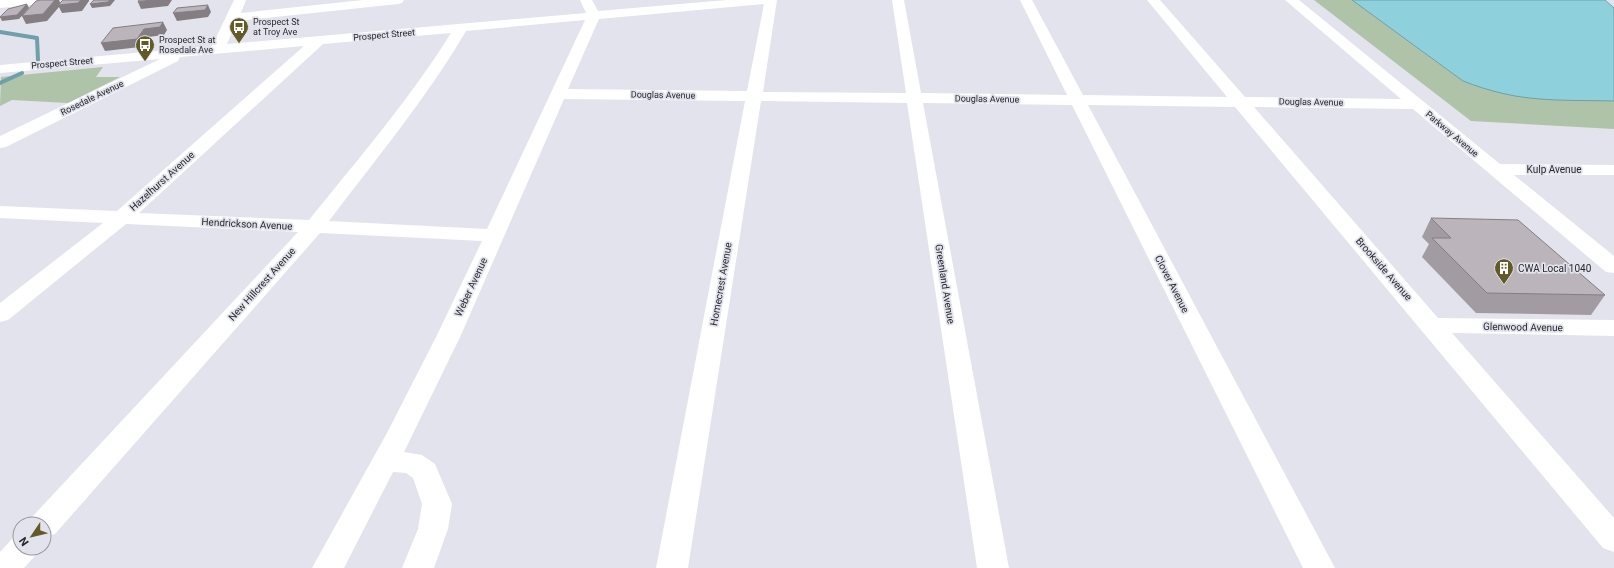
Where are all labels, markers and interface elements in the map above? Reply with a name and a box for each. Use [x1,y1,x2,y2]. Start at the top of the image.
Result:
bus stop icon: Prospect St at Troy Ave [228,16,250,44]
place label: Prospect St at Troy Ave [253,17,299,37]
street label: Prospect Street [353,27,415,43]
bus stop icon: Prospect St at Rosedale Ave [134,34,156,62]
place label: Prospect St at Rosedale Ave [159,35,216,55]
street label: Prospect Street [31,55,93,71]
street label: Rosedale Avenue [59,78,125,118]
street label: Douglas Avenue [631,89,696,101]
street label: Douglas Avenue [955,93,1020,105]
street label: Douglas Avenue [1279,96,1344,108]
street label: Parkway Avenue [1424,109,1481,159]
street label: Hazelhurst Avenue [127,149,197,213]
street label: Kulp Avenue [1527,164,1581,175]
street label: Hendrickson Avenue [201,216,293,232]
street label: Brookside Avenue [1354,235,1414,303]
street label: Homecrest Avenue [708,242,734,326]
street label: Greenland Avenue [933,243,957,325]
street label: New Hillcrest Avenue [226,245,298,323]
street label: Clover Avenue [1153,253,1191,315]
street label: Weber Avenue [453,256,489,318]
building icon: CWA Local 1040 [1493,257,1515,285]
place label: CWA Local 1040 [1518,263,1592,274]
street label: Glenwood Avenue [1483,321,1563,333]
north arrow [12,516,52,556]
text: N [17,534,32,548]

